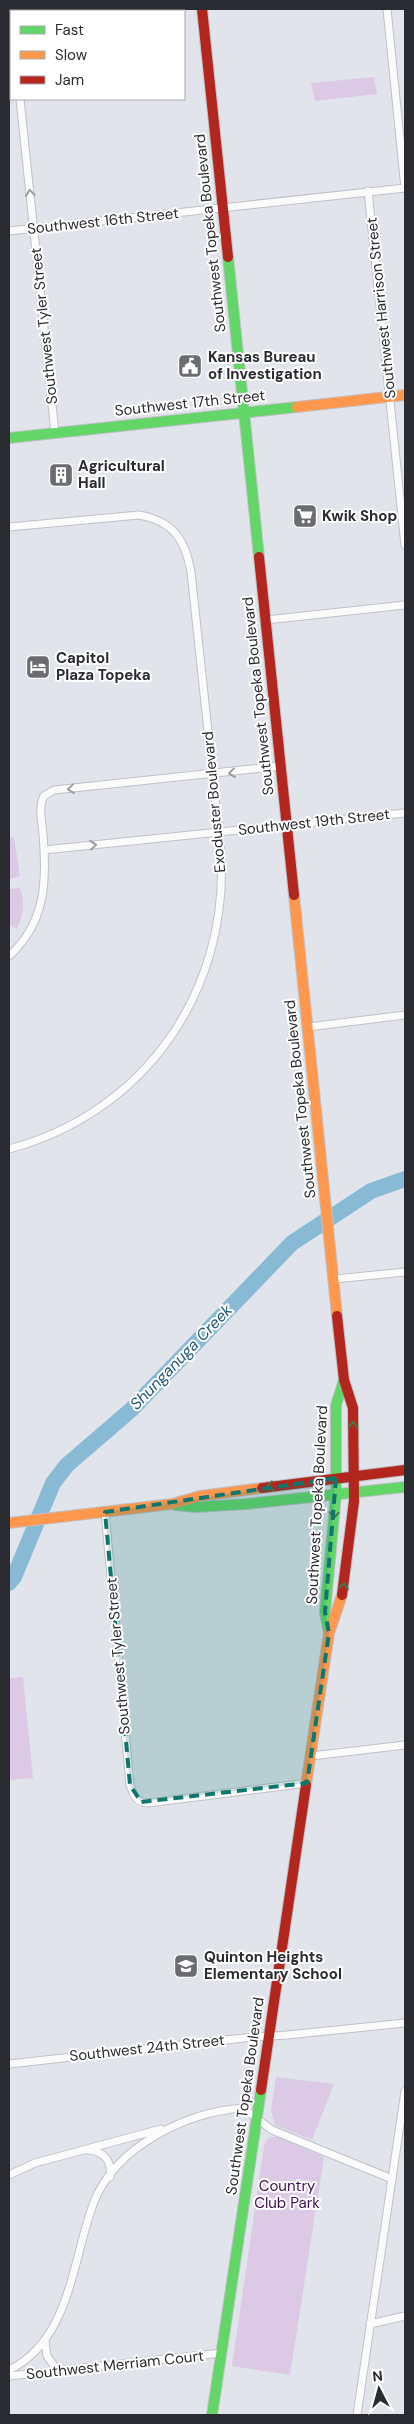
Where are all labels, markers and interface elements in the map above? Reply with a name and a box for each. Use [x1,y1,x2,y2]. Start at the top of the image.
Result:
legend [10,10,185,100]
text: Fast [55,20,84,40]
text: Slow [55,45,88,65]
text: Jam [55,70,84,90]
street label: Southwest Topeka Boulevard [190,133,230,333]
one-way arrow [24,189,35,197]
street label: Southwest 16th Street [26,203,180,239]
street label: Southwest Harrison Street [362,216,400,400]
street label: Southwest Tyler Street [26,247,62,405]
place label: Kansas Bureau of Investigation [208,347,322,384]
public building icon: Kansas Bureau of Investigation [177,353,203,379]
street label: Southwest 17th Street [114,385,266,421]
place label: Agricultural Hall [78,456,165,493]
building icon: Agricultural Hall [48,462,74,488]
supermarket icon: Kwik Shop [292,503,318,529]
place label: Kwik Shop [322,506,397,526]
street label: Southwest Topeka Boulevard [238,596,278,796]
place label: Capitol Plaza Topeka [56,648,150,685]
hotel icon: Capitol Plaza Topeka [25,654,51,680]
street label: Exoduster Boulevard [198,730,230,874]
one-way arrow [228,767,236,778]
one-way arrow [66,783,74,794]
street label: Southwest 19th Street [237,804,391,840]
one-way arrow [89,840,97,851]
street label: Southwest Topeka Boulevard [280,999,320,1199]
water label: Shunganuga Creek [125,1299,237,1414]
street label: Southwest Topeka Boulevard [302,1405,332,1605]
one-way arrow [348,1420,358,1428]
one-way arrow [266,1480,274,1491]
one-way arrow [329,1511,340,1519]
street label: Southwest Tyler Street [101,1577,135,1735]
one-way arrow [338,1582,348,1591]
place label: Quinton Heights Elementary School [204,1947,342,1984]
school or university icon: Quinton Heights Elementary School [173,1953,199,1979]
street label: Southwest Topeka Boulevard [221,1996,269,2196]
street label: Southwest 24th Street [68,2030,226,2066]
park label: Country Club Park [254,2176,320,2213]
street label: Southwest Merriam Court [25,2346,205,2384]
north arrow [354,2364,404,2414]
text: N [372,2367,384,2386]

